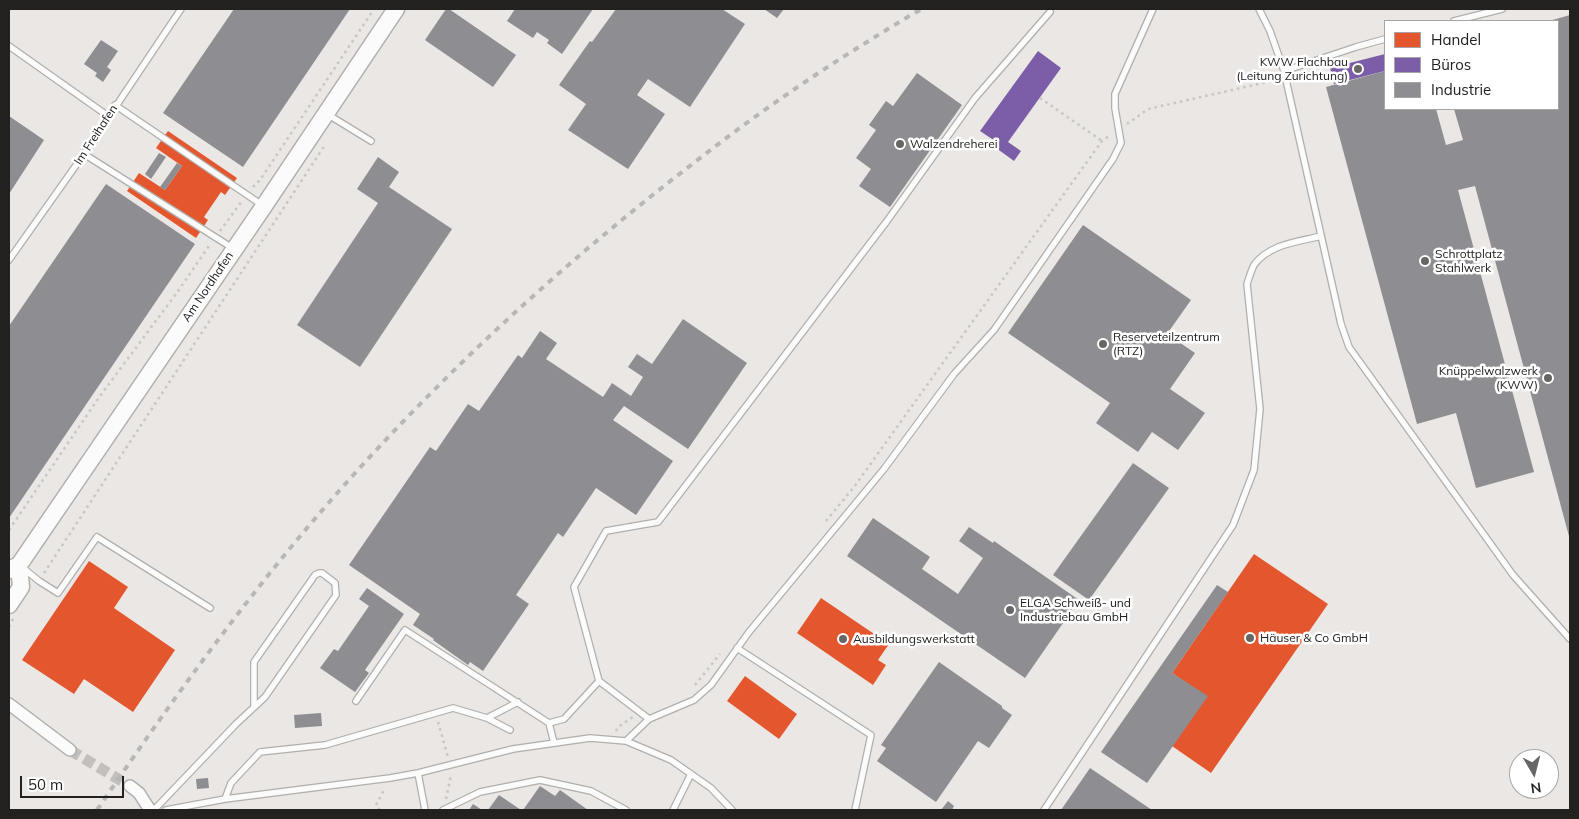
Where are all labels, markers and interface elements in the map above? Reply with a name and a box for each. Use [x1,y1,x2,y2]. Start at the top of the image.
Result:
legend [1384,20,1559,110]
text: Handel [1431,30,1481,49]
place label: KWW Flachbau (Leitung Zurichtung) [1236,55,1348,83]
text: Büros [1431,55,1471,74]
marker: KWW Flachbau (Leitung Zurichtung) [1352,63,1364,75]
text: Industrie [1431,80,1491,99]
street label: Im Freihafen [71,102,121,168]
place label: Walzendreherei [910,137,998,151]
marker: Walzendreherei [894,138,906,150]
place label: Schrottplatz Stahlwerk [1435,247,1502,275]
street label: Am Nordhafen [179,249,237,325]
marker: Schrottplatz Stahlwerk [1419,255,1431,267]
place label: Reserveteilzentrum (RTZ) [1113,330,1220,358]
marker: Reserveteilzentrum (RTZ) [1097,338,1109,350]
place label: Knüppelwalzwerk (KWW) [1439,364,1538,392]
marker: Knüppelwalzwerk (KWW) [1542,372,1554,384]
place label: ELGA Schweiß- und Industriebau GmbH [1020,596,1131,624]
marker: ELGA Schweiß- und Industriebau GmbH [1004,604,1016,616]
place label: Häuser & Co GmbH [1260,631,1368,645]
place label: Ausbildungswerkstatt [853,632,975,646]
marker: Häuser & Co GmbH [1244,632,1256,644]
marker: Ausbildungswerkstatt [837,633,849,645]
north arrow [1509,749,1559,799]
scale bar [22,766,126,798]
text: 50 m [28,775,63,794]
text: N [1529,778,1542,798]

